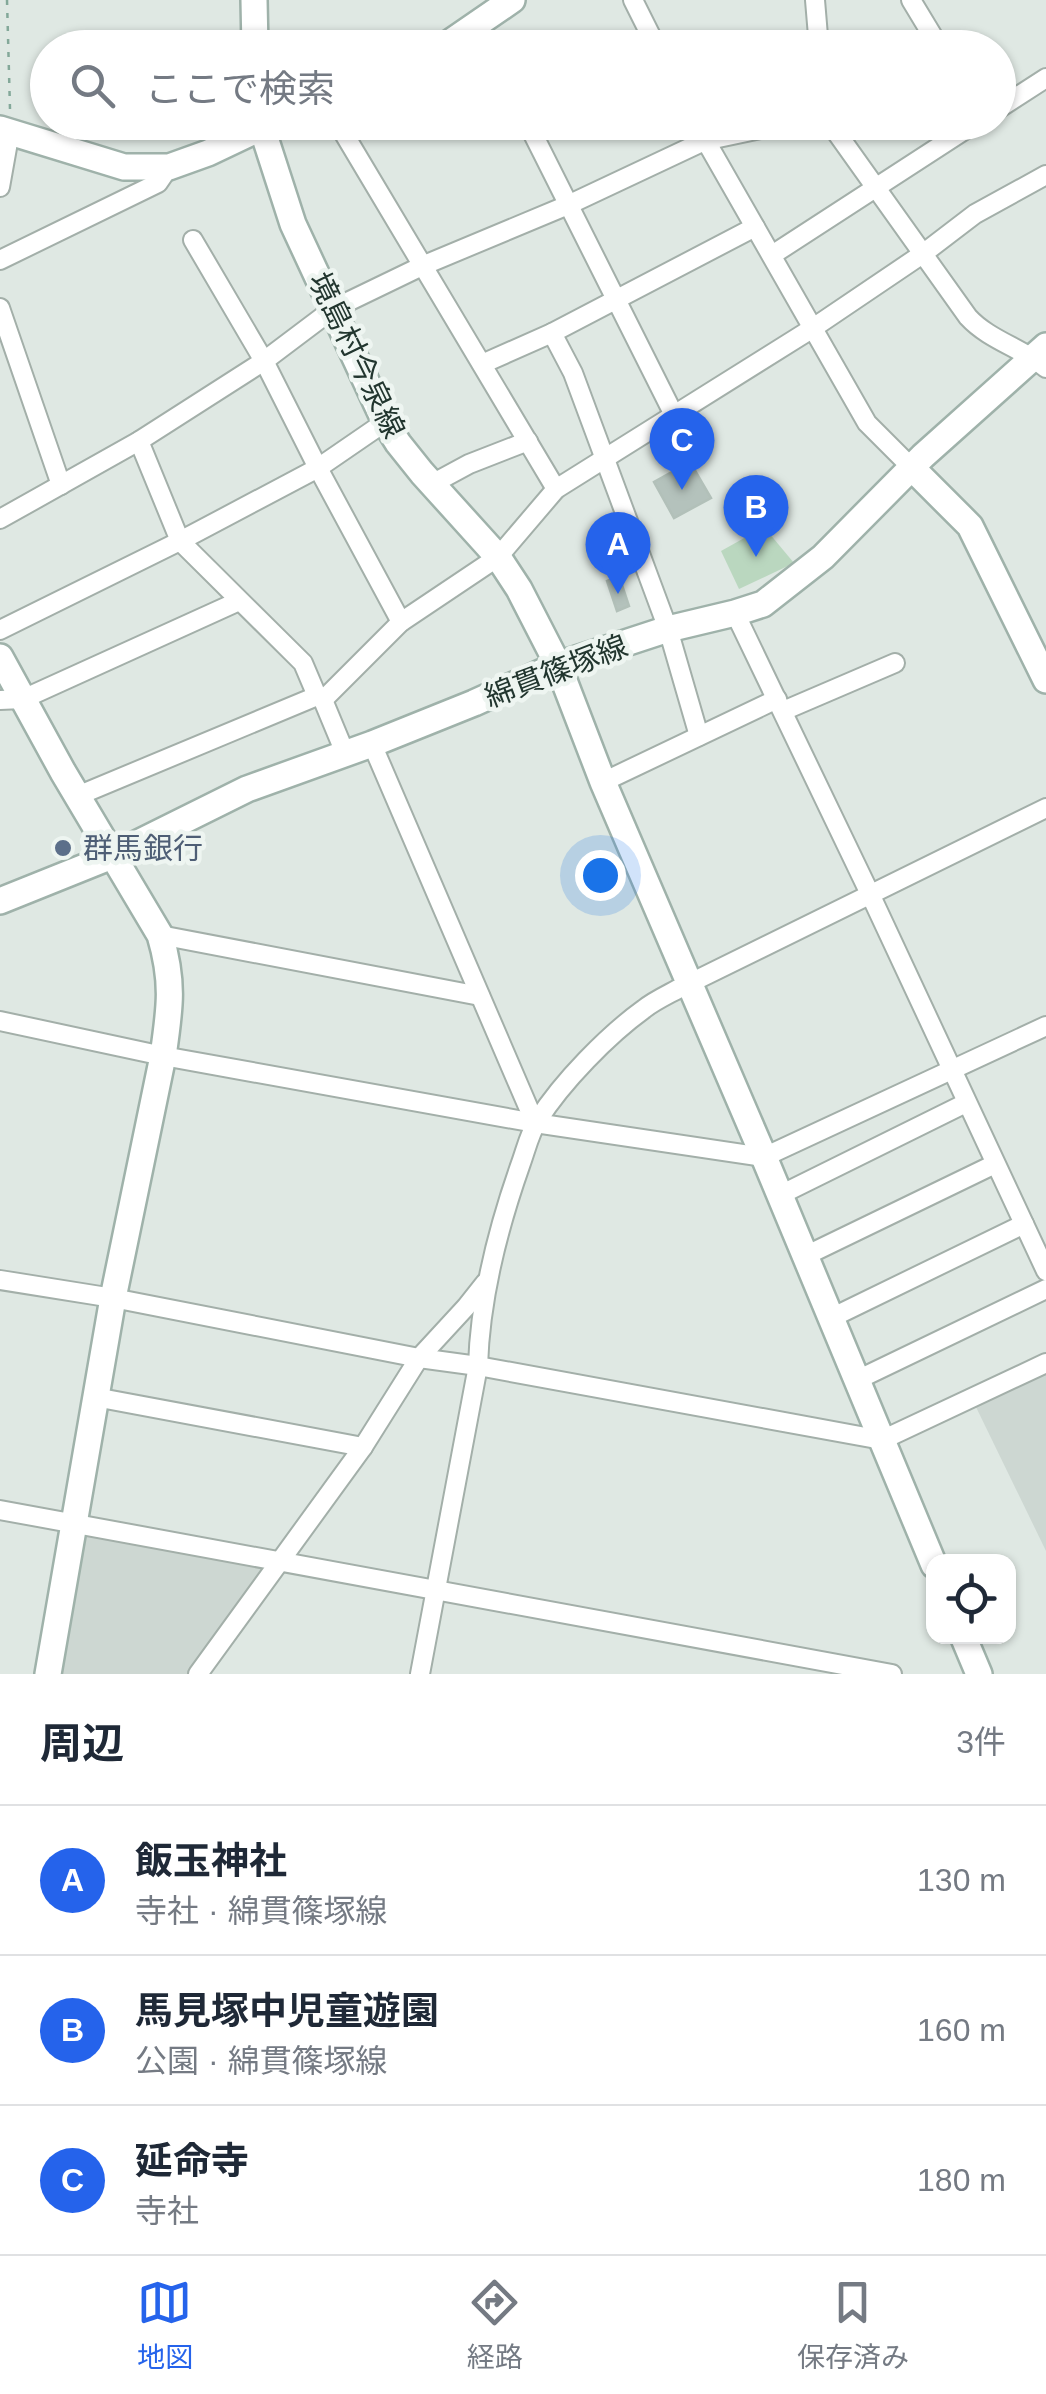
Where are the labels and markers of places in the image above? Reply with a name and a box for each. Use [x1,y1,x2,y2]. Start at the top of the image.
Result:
pin: C [650,408,714,490]
pin: B [724,474,788,557]
pin: A [586,512,650,594]
place label: 群馬銀行 [83,832,203,865]
marker: 群馬銀行 [52,837,74,859]

